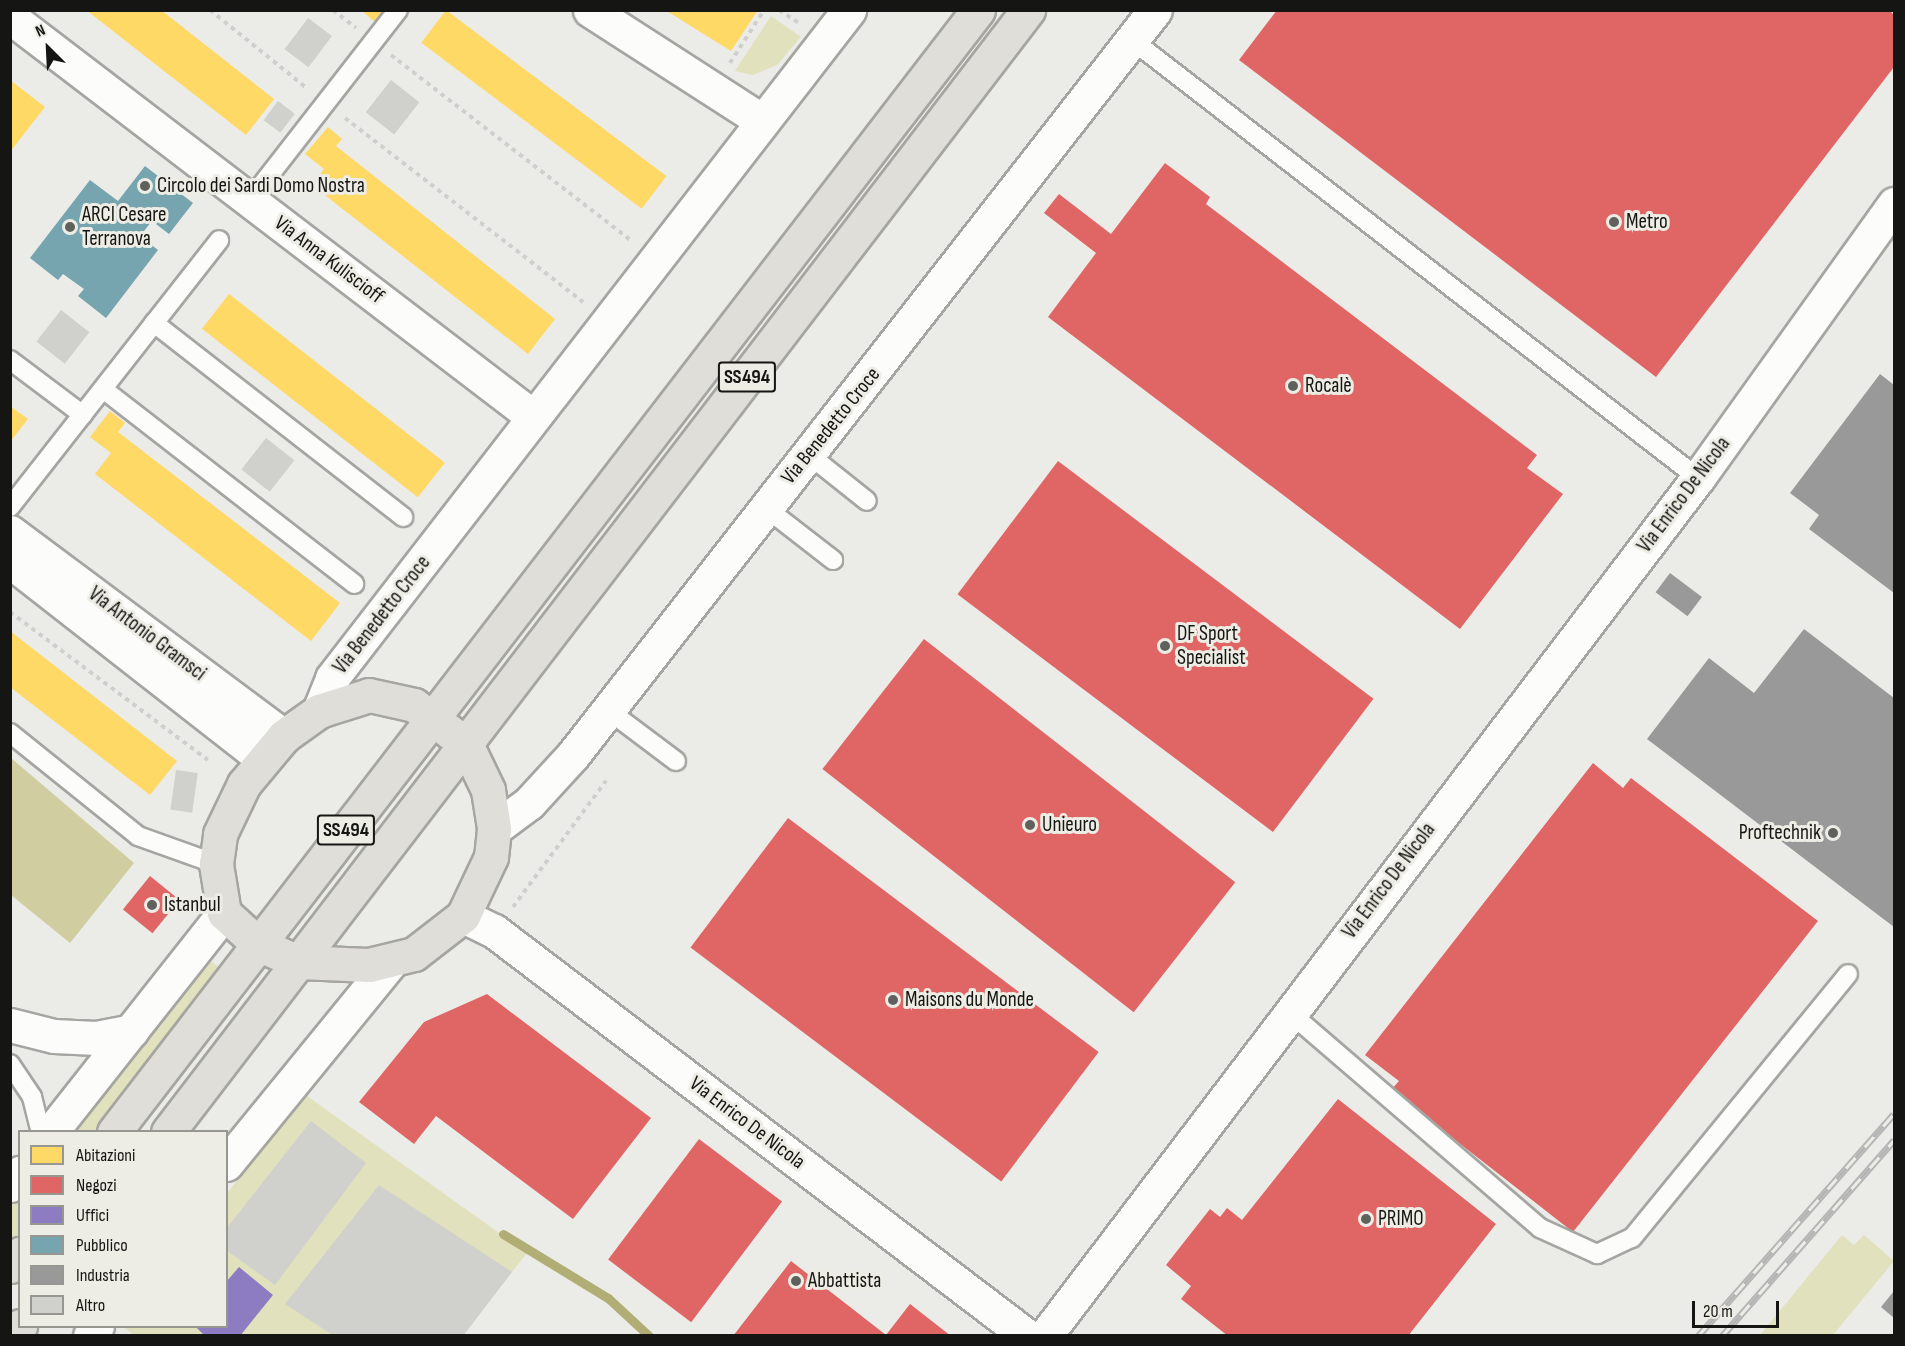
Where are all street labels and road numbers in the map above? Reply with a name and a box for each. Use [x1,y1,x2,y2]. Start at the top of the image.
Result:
street label: Via Anna Kuliscioff [269,211,389,309]
road number: SS494 [717,360,777,394]
street label: Via Benedetto Croce [776,362,886,490]
street label: Via Enrico De Nicola [1632,432,1736,558]
street label: Via Benedetto Croce [328,551,436,679]
street label: Via Antonio Gramsci [83,582,211,686]
road number: SS494 [316,813,376,847]
street label: Via Enrico De Nicola [1337,818,1441,944]
street label: Via Enrico De Nicola [684,1071,810,1175]

